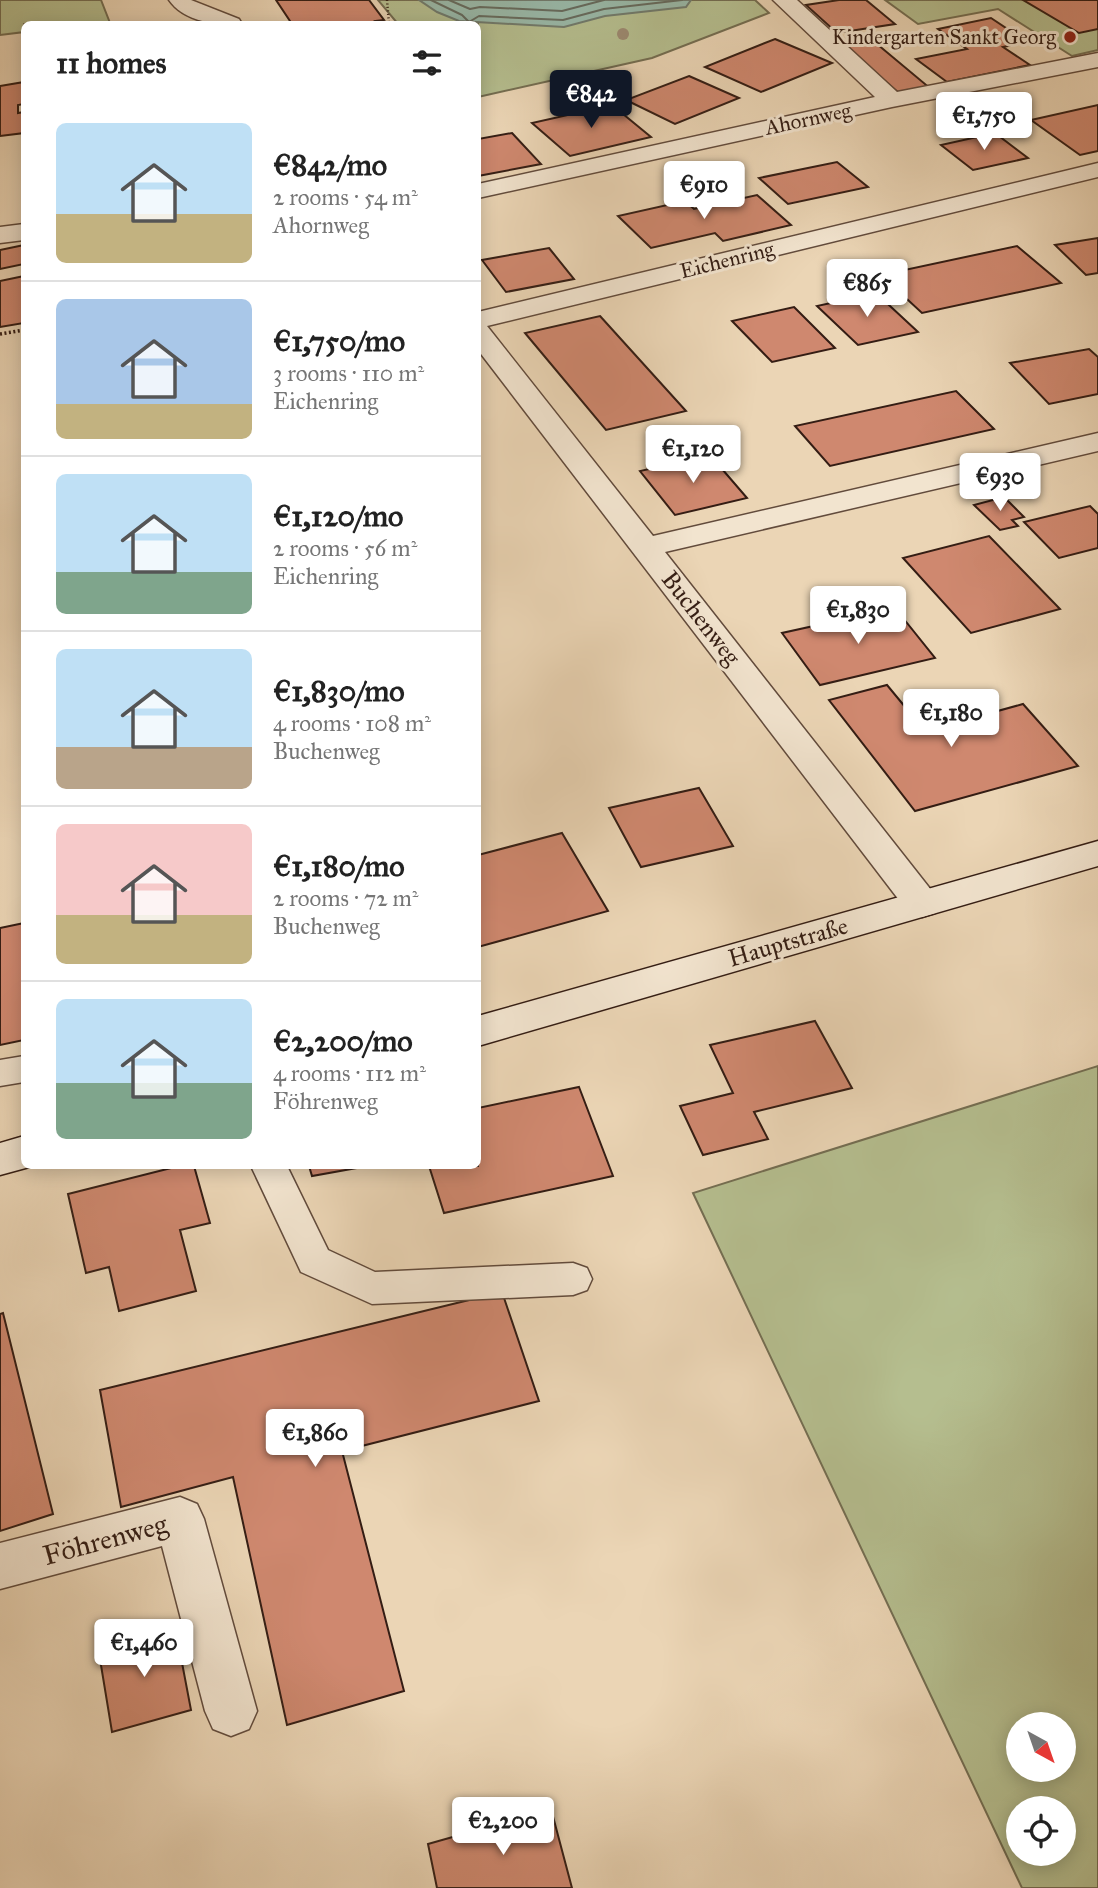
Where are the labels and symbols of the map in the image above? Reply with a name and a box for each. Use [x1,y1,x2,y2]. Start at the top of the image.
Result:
place label: Kindergarten Sankt Georg [832,24,1056,50]
marker: Kindergarten Sankt Georg [1062,29,1078,45]
pin: €842 [550,71,632,130]
pin: €1,750 [927,92,1041,152]
street label: Ahornweg [762,97,854,141]
pin: €910 [663,162,745,221]
street label: Eichenring [677,236,777,284]
pin: €865 [826,260,908,319]
pin: €1,120 [636,426,750,485]
pin: €930 [959,454,1041,513]
street label: Buchenweg [655,565,748,672]
pin: €1,830 [801,586,915,646]
pin: €1,180 [894,690,1008,749]
street label: Hauptstraße [725,911,851,973]
pin: €1,860 [258,1410,372,1469]
street label: Föhrenweg [39,1506,172,1573]
pin: €1,460 [87,1620,201,1679]
north arrow [1006,1712,1076,1782]
pin: €2,200 [446,1798,560,1857]

